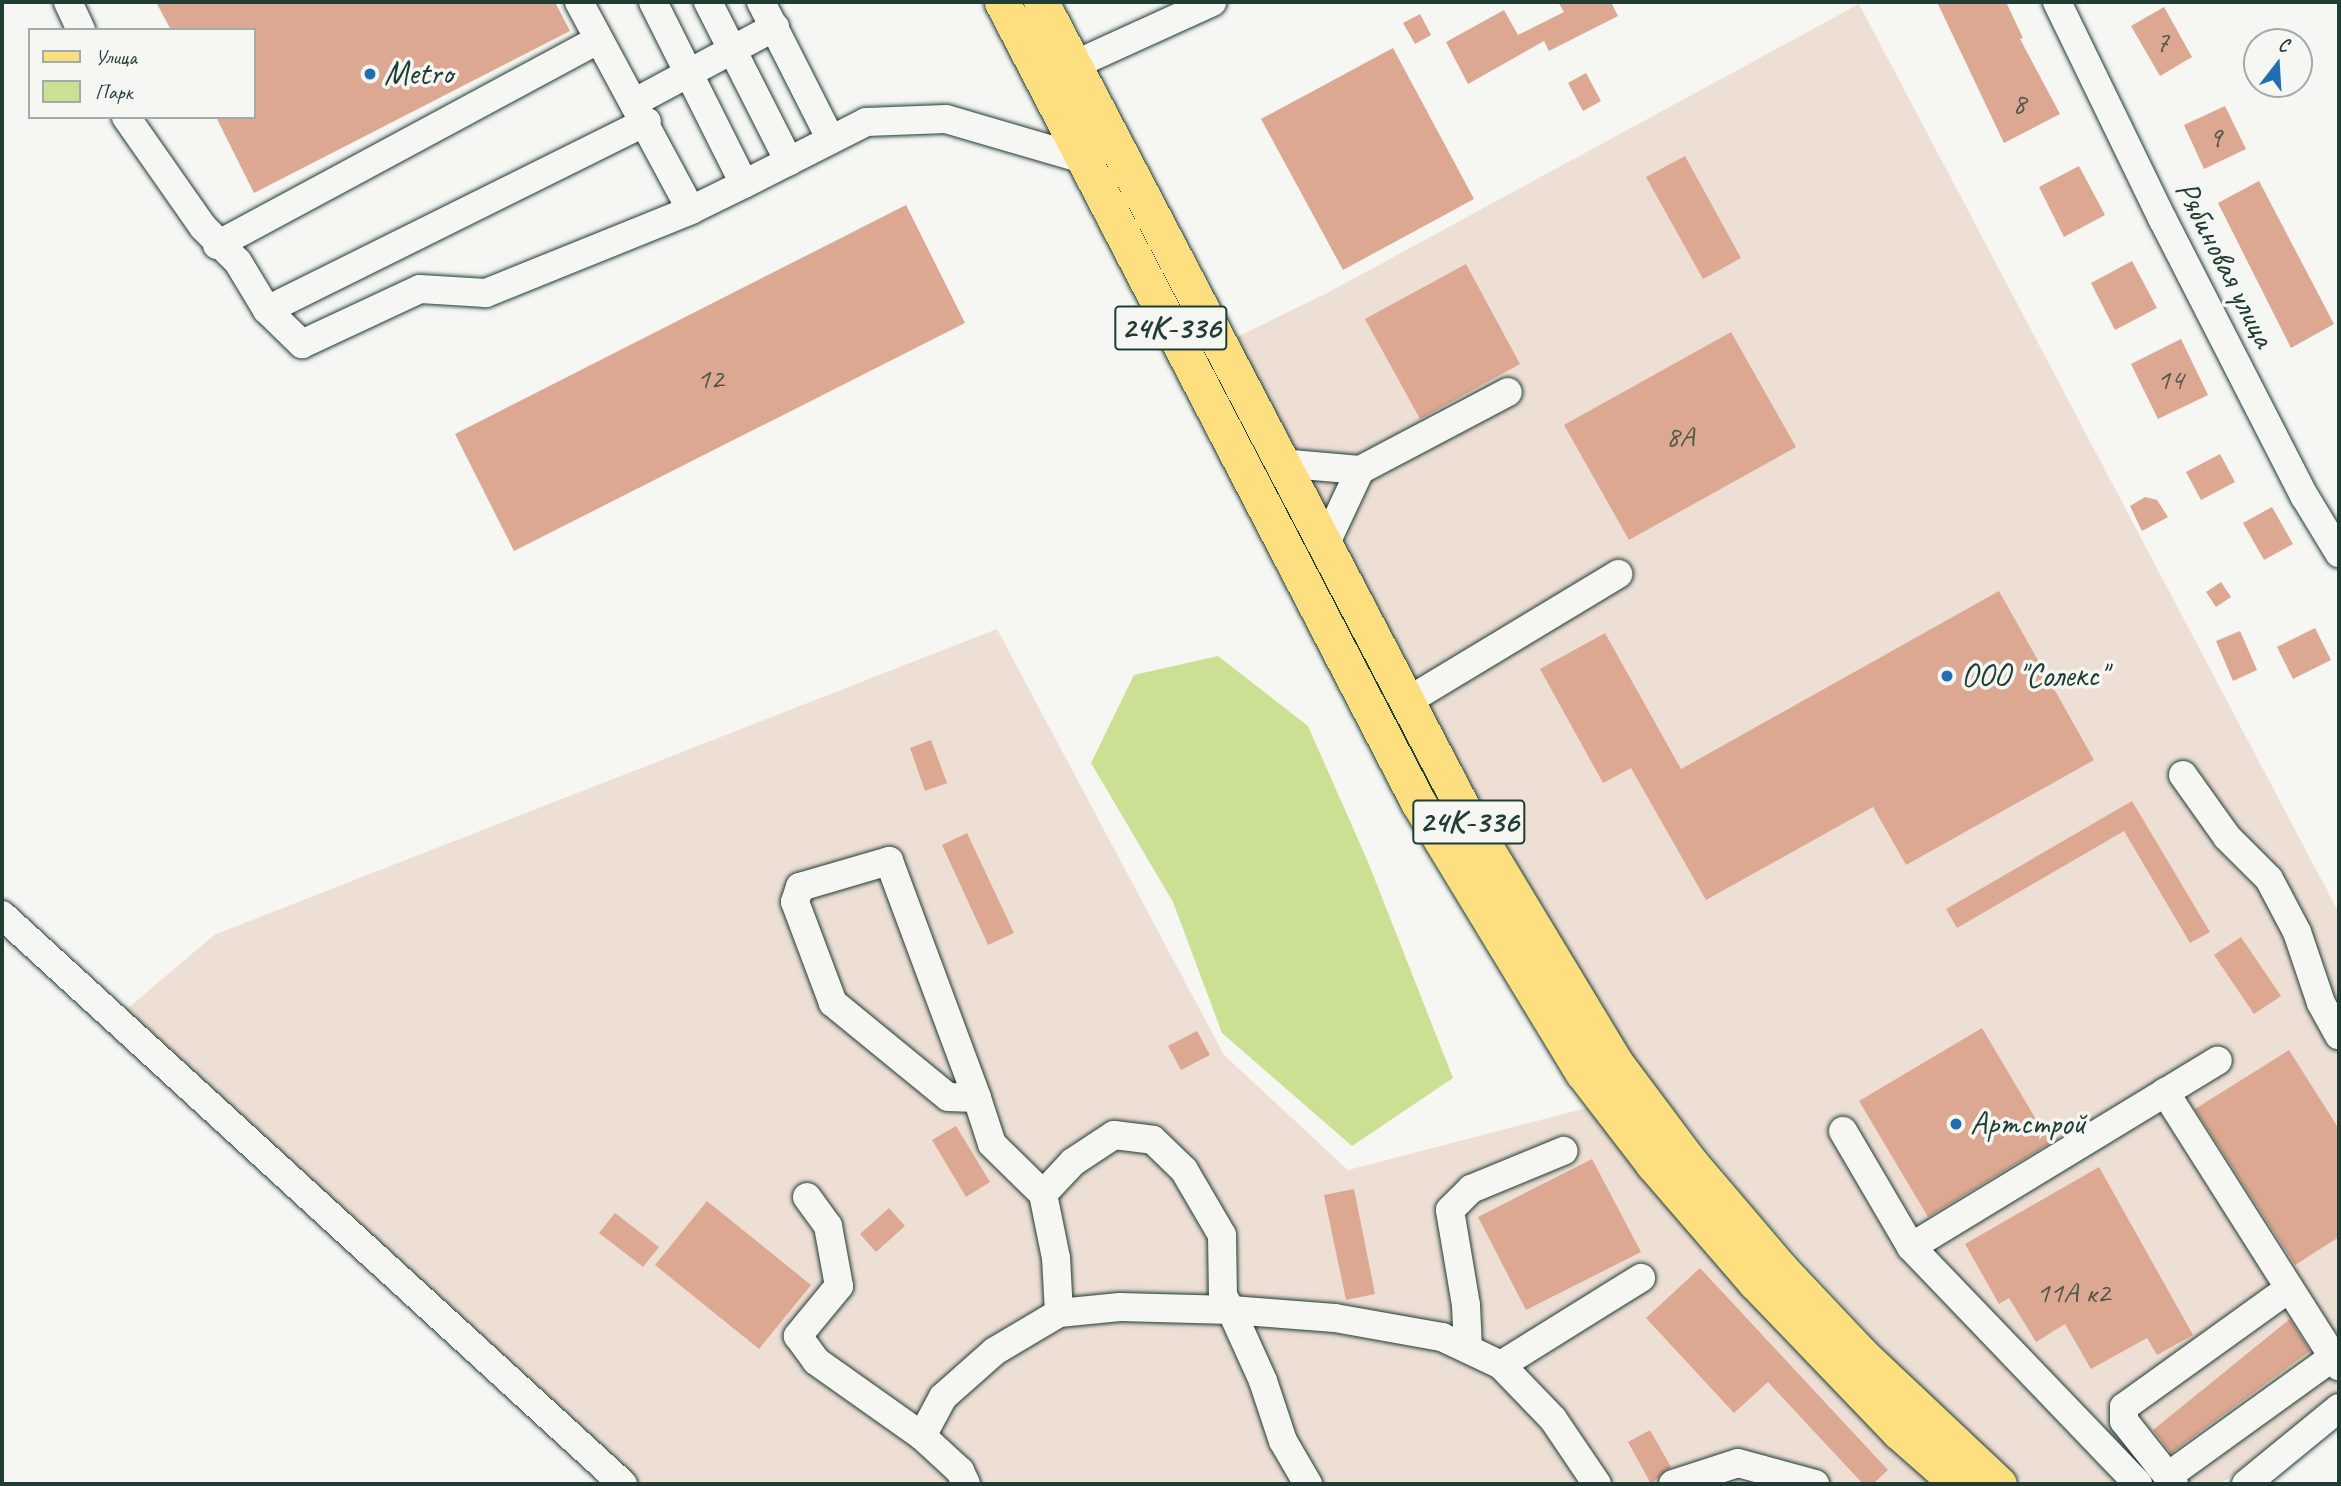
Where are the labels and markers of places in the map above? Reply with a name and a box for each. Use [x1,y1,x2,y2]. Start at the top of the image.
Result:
place label: Metro [384,54,453,94]
marker: Metro [362,66,378,82]
place label: ООО "Солекс" [1961,656,2107,696]
marker: ООО "Солекс" [1939,668,1955,684]
place label: Артстрой [1970,1104,2086,1144]
marker: Артстрой [1948,1116,1964,1132]

